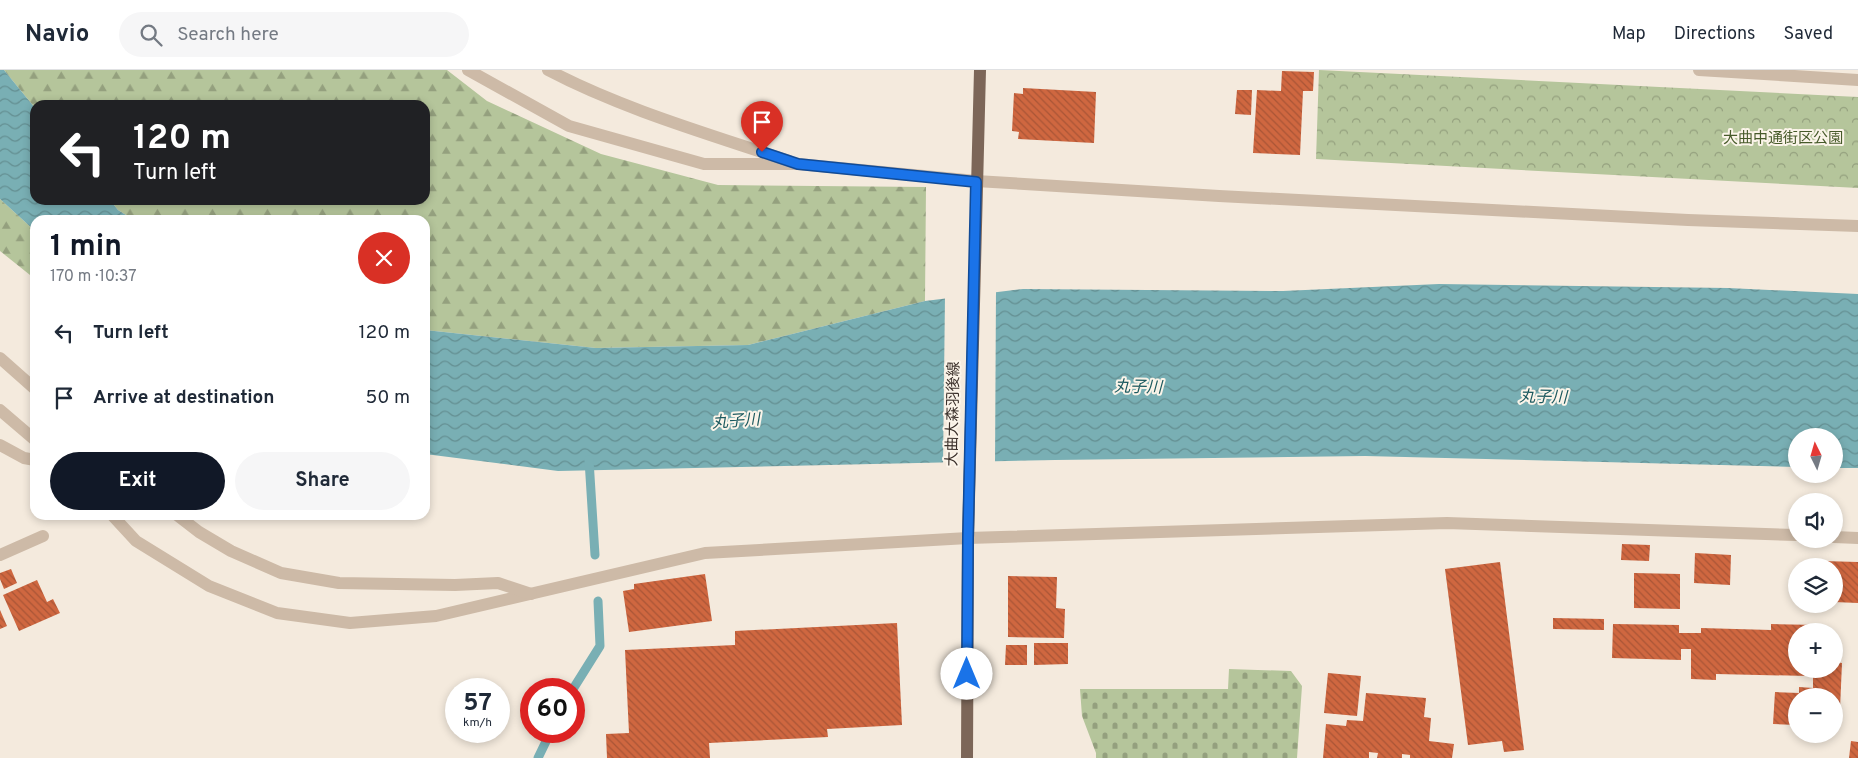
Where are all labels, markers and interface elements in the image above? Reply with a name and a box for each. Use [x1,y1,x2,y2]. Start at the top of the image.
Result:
search box [119,12,469,57]
text: Navio [25,20,89,50]
icon: search [137,21,165,49]
text: Search here [177,23,279,47]
text: Map [1612,23,1646,46]
text: Directions [1674,23,1756,46]
text: Saved [1784,23,1833,46]
pin [741,101,783,152]
icon: arrive [748,108,776,136]
text: 120 m [133,117,231,161]
icon: left [50,120,115,185]
park label: 大曲中通街区公園 [1723,130,1843,149]
text: Turn left [133,160,216,187]
text: 1 min [50,229,122,266]
button: close [358,232,410,284]
text: 170 m · 10:37 [50,267,137,287]
icon: left [50,319,78,347]
text: Turn left [93,321,169,345]
text: 120 m [359,321,410,345]
street label: 大曲大森羽後線 [944,361,964,467]
water label: 丸子川 [1114,378,1164,398]
icon: arrive [50,384,78,412]
text: Arrive at destination [93,386,274,410]
text: 50 m [365,386,410,410]
water label: 丸子川 [1519,388,1569,408]
water label: 丸子川 [711,410,763,434]
north arrow [1788,428,1842,482]
map controls [1788,428,1843,743]
button: Exit [50,452,225,510]
button: Share [235,452,410,510]
button: sound [1788,493,1843,548]
button: layers [1788,558,1843,613]
button: + [1788,623,1843,678]
position arrow [940,647,992,699]
speed limit sign: 60 [520,678,585,743]
text: 57 [463,688,492,720]
button: − [1788,688,1843,743]
text: km/h [463,715,492,731]

